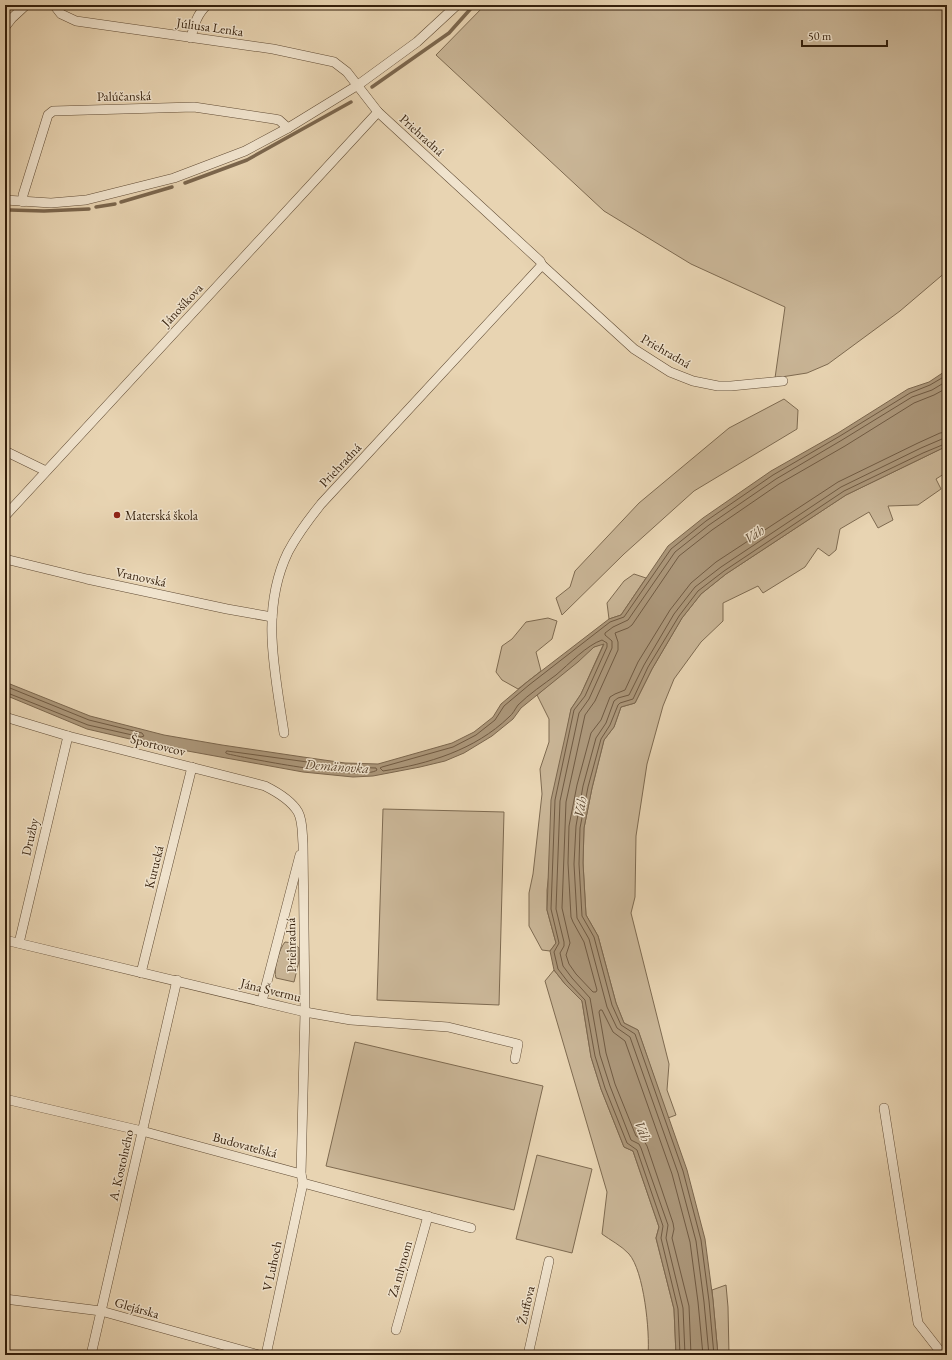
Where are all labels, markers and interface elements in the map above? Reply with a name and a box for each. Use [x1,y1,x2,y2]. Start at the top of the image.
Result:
street label: Júliusa Lenka [175,14,245,40]
scale bar [802,22,887,48]
text: 50 m [808,28,832,44]
street label: Palúčanská [97,87,152,105]
street label: Priehradná [396,110,449,160]
street label: Jánošíkova [157,279,207,331]
street label: Priehradná [638,330,695,372]
street label: Priehradná [315,439,365,491]
place label: Materská škola [125,507,199,524]
marker: Materská škola [112,510,122,520]
water label: Váh [740,521,768,547]
street label: Vranovská [114,563,169,591]
street label: Športovcov [129,730,188,760]
water label: Demänovka [303,755,370,777]
water label: Váh [569,795,591,819]
street label: Družby [17,816,43,857]
street label: Kurucká [140,843,168,890]
street label: Priehradná [282,917,300,972]
street label: Jána Švermu [238,974,303,1006]
water label: Váh [631,1118,655,1144]
street label: A. Kostolného [104,1128,137,1203]
street label: Budovateľská [211,1128,280,1162]
street label: V Luhoch [258,1239,286,1293]
street label: Za mlynom [384,1239,416,1299]
street label: Žuffova [513,1283,539,1326]
street label: Glejárska [113,1294,162,1323]

